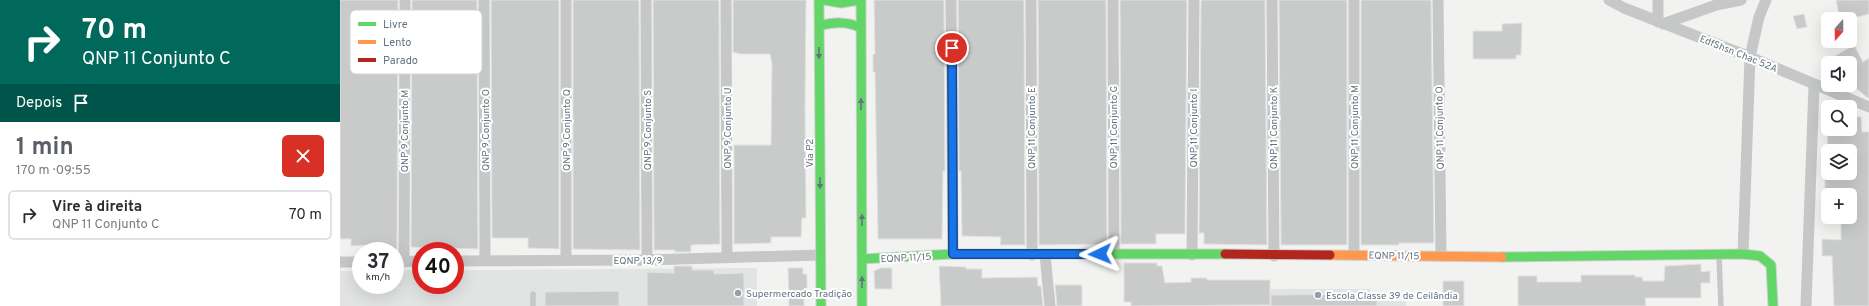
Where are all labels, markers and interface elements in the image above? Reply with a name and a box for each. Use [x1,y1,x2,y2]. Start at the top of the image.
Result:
legend [350,10,482,74]
north arrow [1821,12,1857,48]
map controls [1821,12,1857,224]
text: 70 m [82,13,147,49]
icon: right [16,16,68,68]
text: Livre [383,18,408,32]
pin [935,31,969,65]
street label: EdfShsn Chac 52A [1698,33,1779,76]
text: Lento [383,36,411,50]
icon: arrive [941,37,963,59]
one-way arrow [816,47,822,60]
text: QNP 11 Conjunto C [82,48,231,71]
text: Parado [383,54,418,68]
button: sound [1821,56,1857,92]
street label: QNP 11 Conjunto G [1108,85,1121,168]
street label: QNP 11 Conjunto M [1349,85,1362,169]
street label: QNP 11 Conjunto K [1268,86,1281,169]
street label: QNP 11 Conjunto O [1433,86,1448,170]
street label: QNP 9 Conjunto U [722,87,735,169]
street label: QNP 11 Conjunto E [1026,87,1039,169]
street label: QNP 9 Conjunto O [480,89,493,171]
street label: QNP 9 Conjunto Q [561,89,574,171]
street label: QNP 11 Conjunto I [1188,89,1201,167]
street label: QNP 9 Conjunto M [399,90,412,172]
street label: QNP 9 Conjunto S [642,90,655,170]
icon: arrive [70,92,92,114]
text: Depois [16,94,62,113]
one-way arrow [858,97,864,110]
button: search [1821,100,1857,136]
text: 1 min [16,133,74,163]
button: close [282,135,324,177]
street label: Via P2 [804,139,817,168]
button: layers [1821,144,1857,180]
text: 170 m · 09:55 [16,163,91,179]
one-way arrow [817,177,823,190]
button: + [1821,188,1857,224]
text: Vire à direita [52,198,142,217]
icon: right [18,204,40,226]
text: 70 m [289,206,322,225]
one-way arrow [859,213,865,226]
text: QNP 11 Conjunto C [52,217,159,233]
position arrow [1079,233,1121,275]
speed limit sign: 40 [412,242,464,294]
text: 37 [367,250,389,276]
street label: EQNP 11/15 [1368,250,1420,263]
street label: EQNP 11/15 [880,251,932,266]
street label: EQNP 13/9 [614,255,663,268]
text: km/h [366,271,390,284]
one-way arrow [859,275,865,288]
marker: Supermercado Tradição [733,288,743,298]
place label: Supermercado Tradição [746,288,852,301]
marker: Escola Classe 39 de Ceilândia [1313,290,1323,300]
place label: Escola Classe 39 de Ceilândia [1326,290,1458,303]

